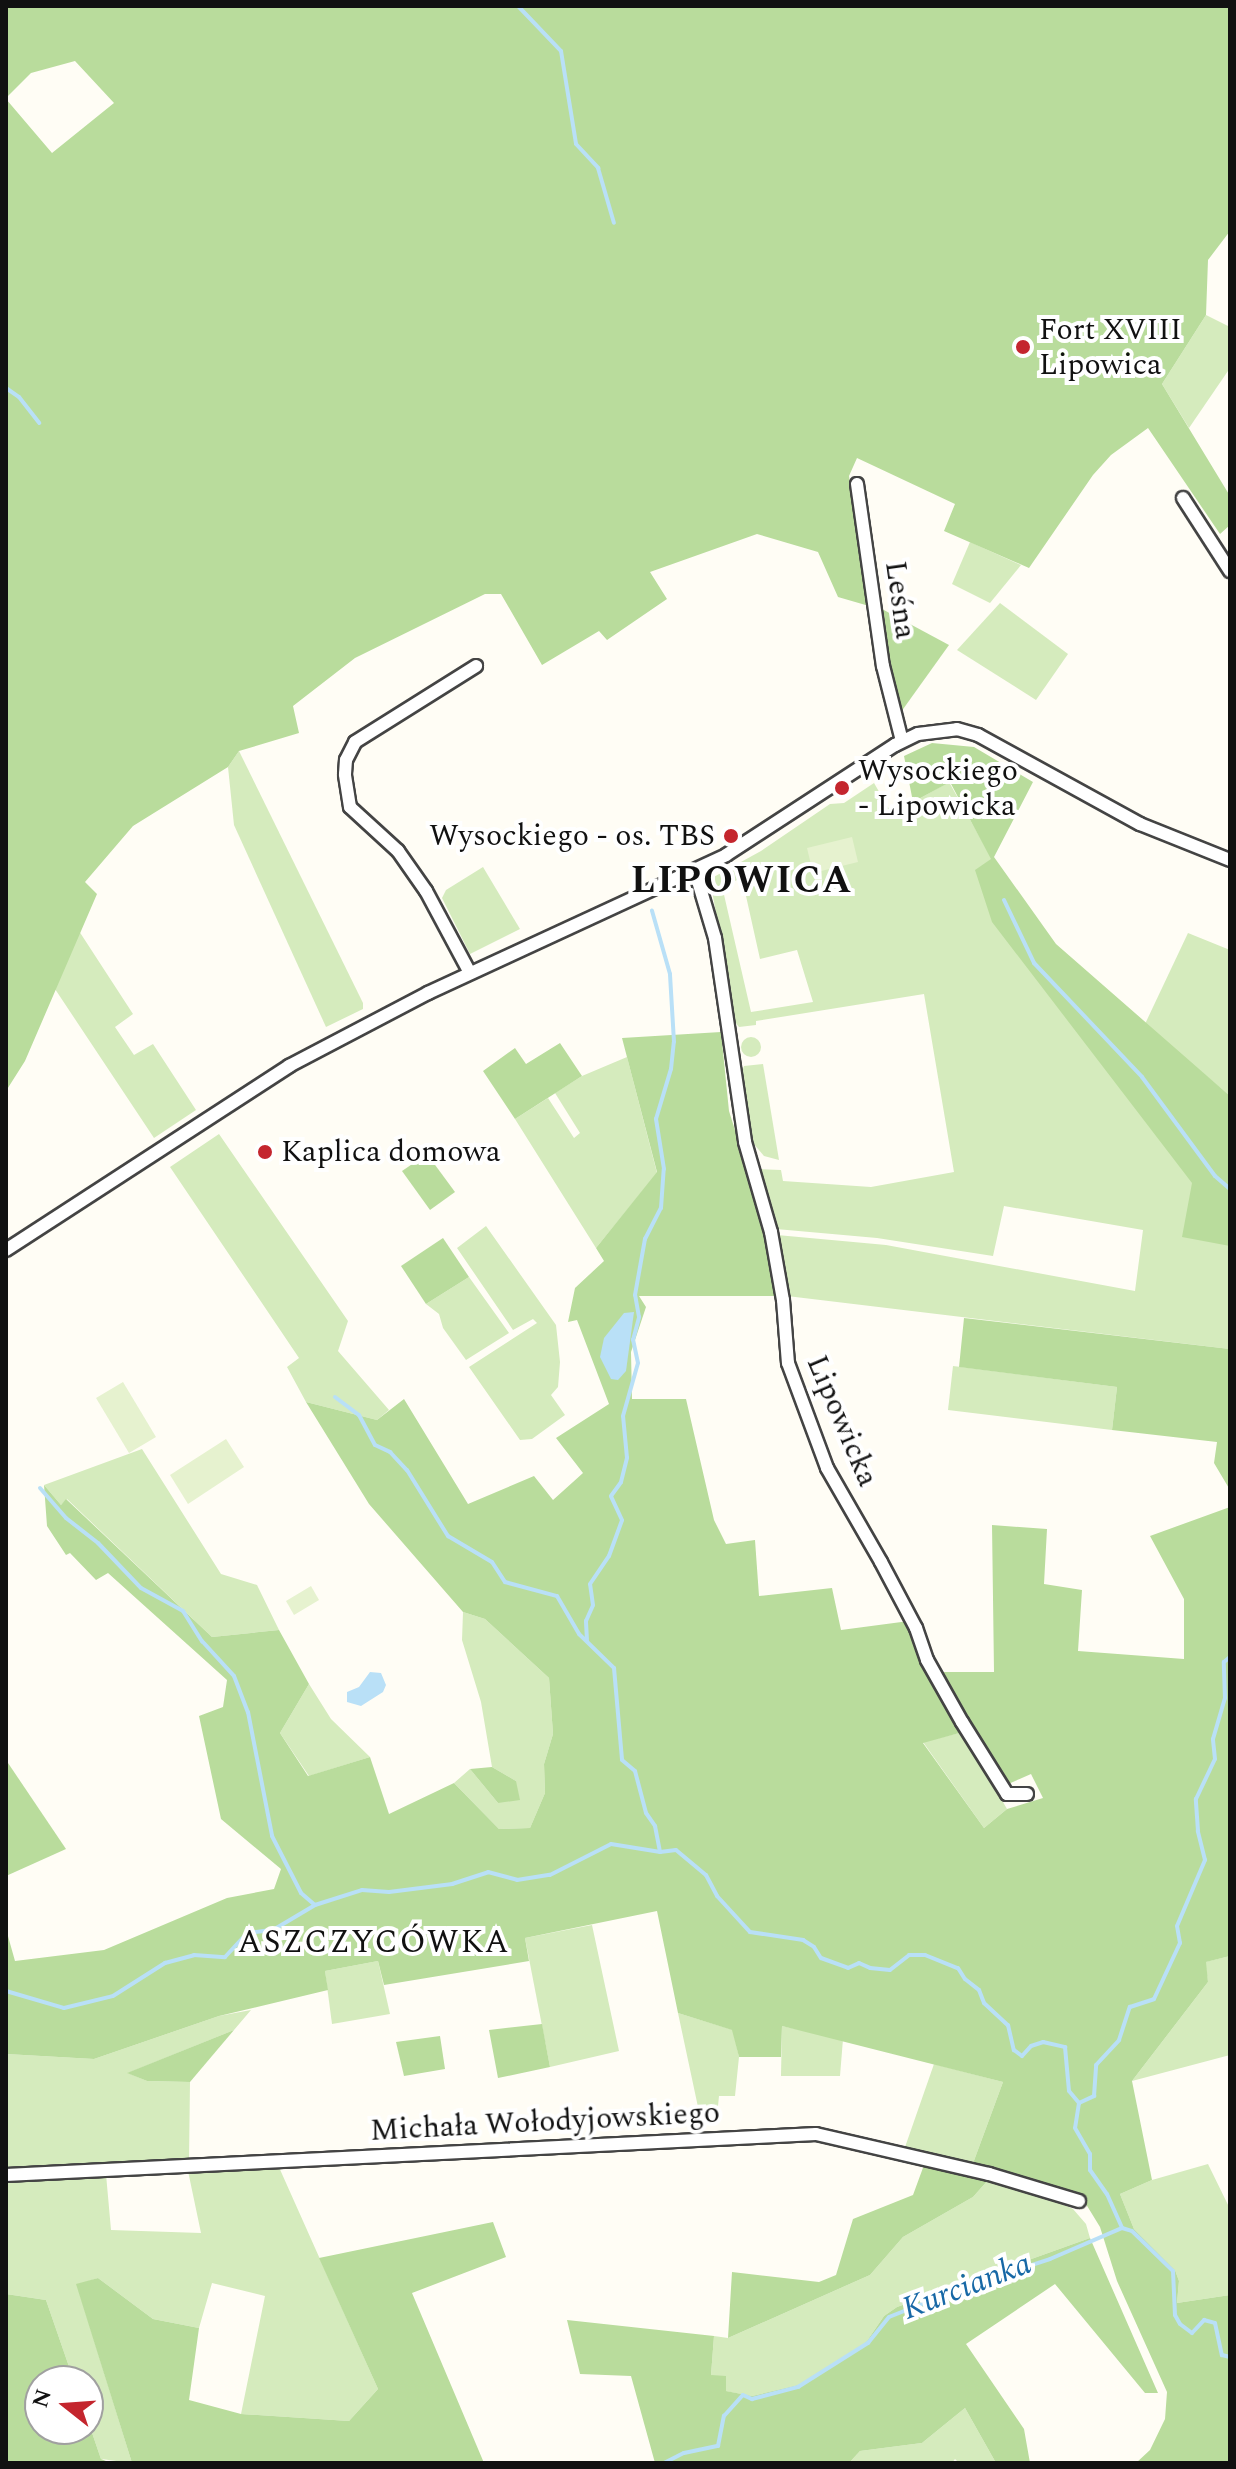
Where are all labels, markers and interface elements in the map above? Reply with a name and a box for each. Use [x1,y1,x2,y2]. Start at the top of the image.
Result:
place label: Fort XVIII Lipowica [1039,312,1182,382]
marker: Fort XVIII Lipowica [1014,338,1032,356]
street label: Leśna [877,559,923,641]
place label: Wysockiego - Lipowicka [858,753,1018,824]
marker: Wysockiego - Lipowicka [833,779,851,797]
place label: Wysockiego - os. TBS [429,818,715,854]
marker: Wysockiego - os. TBS [722,827,740,845]
district label: LIPOWICA [631,859,853,905]
place label: Kaplica domowa [281,1134,501,1170]
marker: Kaplica domowa [256,1143,274,1161]
street label: Lipowicka [798,1350,886,1492]
district label: ASZCZYCÓWKA [238,1924,510,1962]
street label: Michała Wołodyjowskiego [369,2095,721,2149]
water label: Kurcianka [897,2245,1037,2329]
north arrow [24,2365,104,2445]
text: N [24,2385,61,2412]

